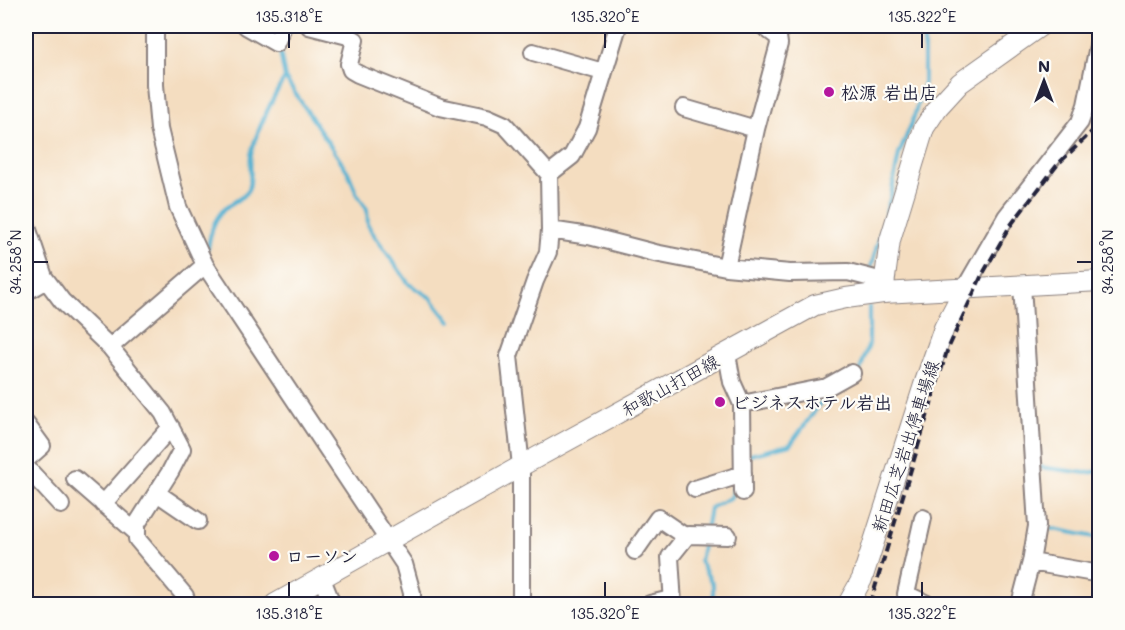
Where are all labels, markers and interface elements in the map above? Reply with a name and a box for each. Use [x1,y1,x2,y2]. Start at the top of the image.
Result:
text: 135.318°E [255,6,323,26]
text: 135.320°E [570,6,640,26]
text: 135.322°E [888,6,957,26]
north arrow [1014,51,1074,111]
text: N [1038,55,1050,76]
place label: 松源 岩出店 [841,80,937,104]
marker: 松源 岩出店 [822,85,836,99]
text: 34.258°N [5,229,25,295]
text: 34.258°N [1097,229,1117,295]
street label: 和歌山打田線 [617,348,723,422]
street label: 新田広芝岩出停車場線 [866,357,944,535]
place label: ビジネスホテル岩出 [732,390,892,414]
marker: ビジネスホテル岩出 [713,395,727,409]
place label: ローソン [286,544,358,568]
marker: ローソン [267,549,281,563]
text: 135.318°E [255,603,323,623]
text: 135.320°E [570,603,640,623]
text: 135.322°E [888,603,957,623]

